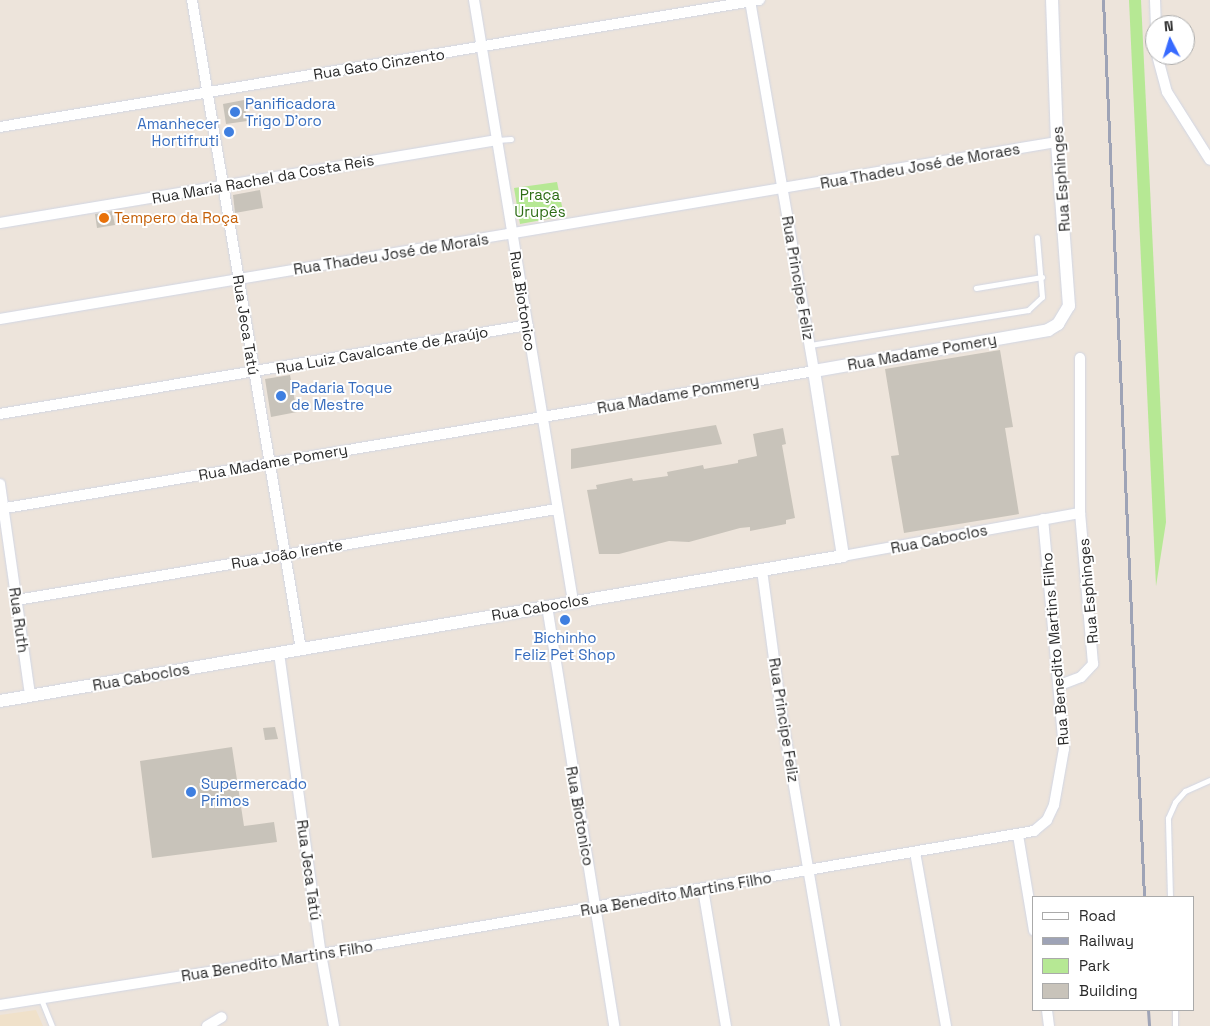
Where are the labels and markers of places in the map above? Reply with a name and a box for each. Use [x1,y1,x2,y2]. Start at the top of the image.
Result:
place label: Panificadora Trigo D'oro [245,94,336,129]
marker: Panificadora Trigo D'oro [229,106,241,118]
place label: Amanhecer Hortifruti [137,114,219,149]
marker: Amanhecer Hortifruti [223,126,235,138]
place label: Tempero da Roça [114,209,239,227]
marker: Tempero da Roça [98,212,110,224]
place label: Padaria Toque de Mestre [291,378,393,413]
marker: Padaria Toque de Mestre [275,390,287,402]
marker: Bichinho Feliz Pet Shop [559,614,571,626]
place label: Bichinho Feliz Pet Shop [514,628,616,663]
place label: Supermercado Primos [201,774,307,809]
marker: Supermercado Primos [185,786,197,798]

